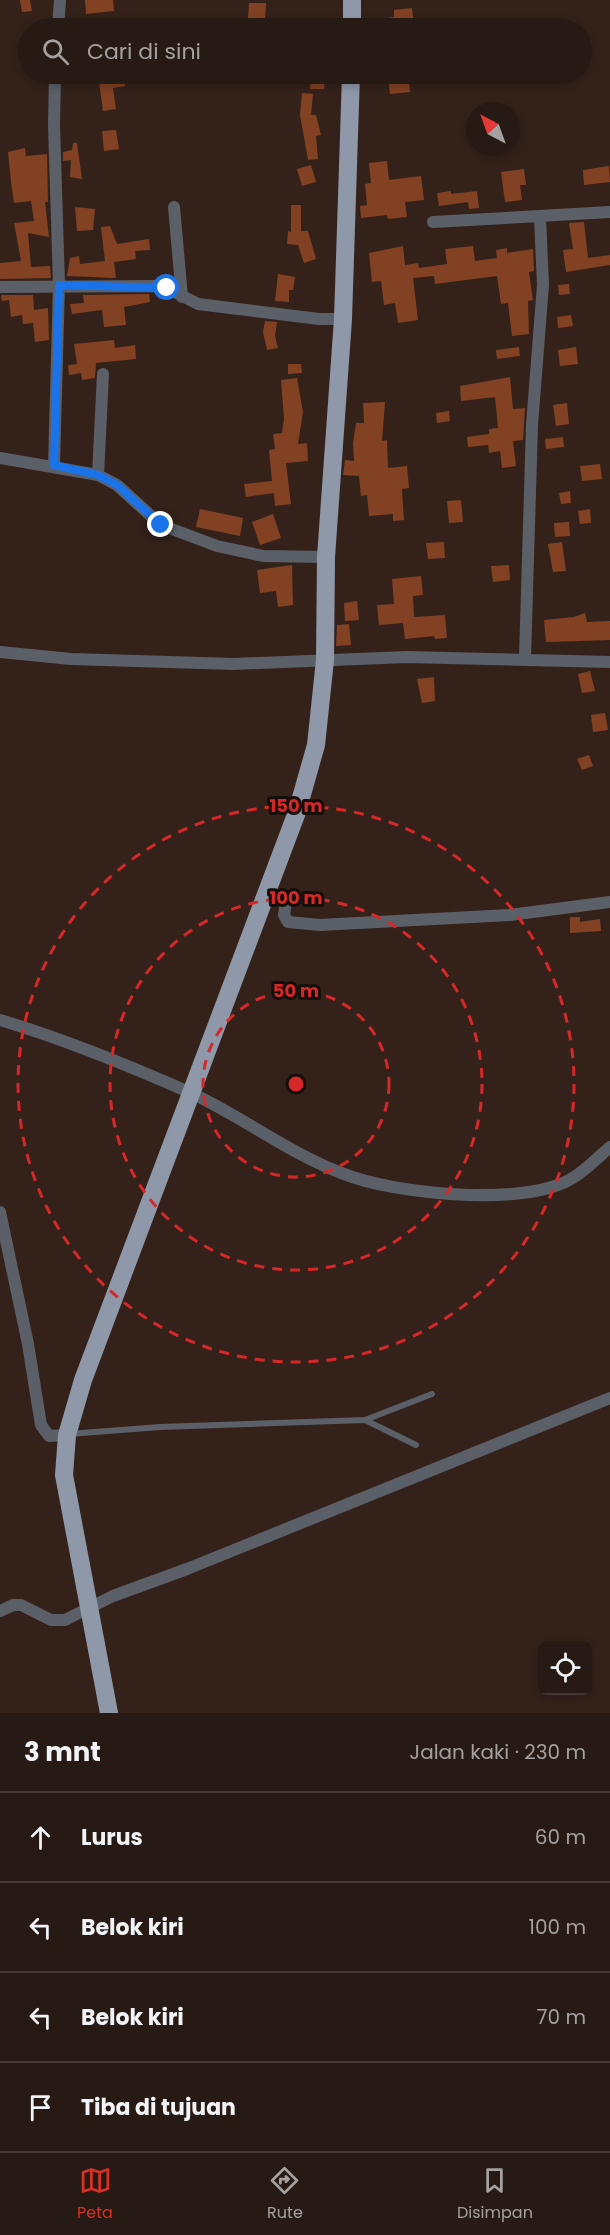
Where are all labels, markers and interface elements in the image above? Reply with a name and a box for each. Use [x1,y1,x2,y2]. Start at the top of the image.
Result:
search box [18,18,592,84]
icon: search [39,35,72,68]
text: Cari di sini [87,36,201,67]
north arrow [466,102,520,156]
route start [153,274,179,300]
route end [147,511,173,537]
text: 150 m [269,793,323,818]
text: 100 m [269,885,323,910]
text: 50 m [273,978,319,1003]
centre of rings [286,1074,306,1094]
map controls [538,1641,592,1695]
button: locate [538,1641,592,1695]
text: 3 mnt [24,1734,101,1770]
text: Jalan kaki · 230 m [410,1738,586,1766]
icon: ahead [24,1821,57,1854]
text: Lurus [81,1822,143,1853]
text: 60 m [535,1823,586,1851]
icon: left [24,1911,57,1944]
text: Belok kiri [81,1912,184,1943]
text: 100 m [529,1913,586,1941]
icon: left [24,2001,57,2034]
text: Belok kiri [81,2002,184,2033]
text: 70 m [537,2003,586,2031]
icon: arrive [24,2091,57,2124]
text: Tiba di tujuan [81,2092,236,2123]
tab: Peta [77,2164,113,2225]
tab: Rute [267,2164,303,2225]
tab: Disimpan [457,2164,533,2225]

